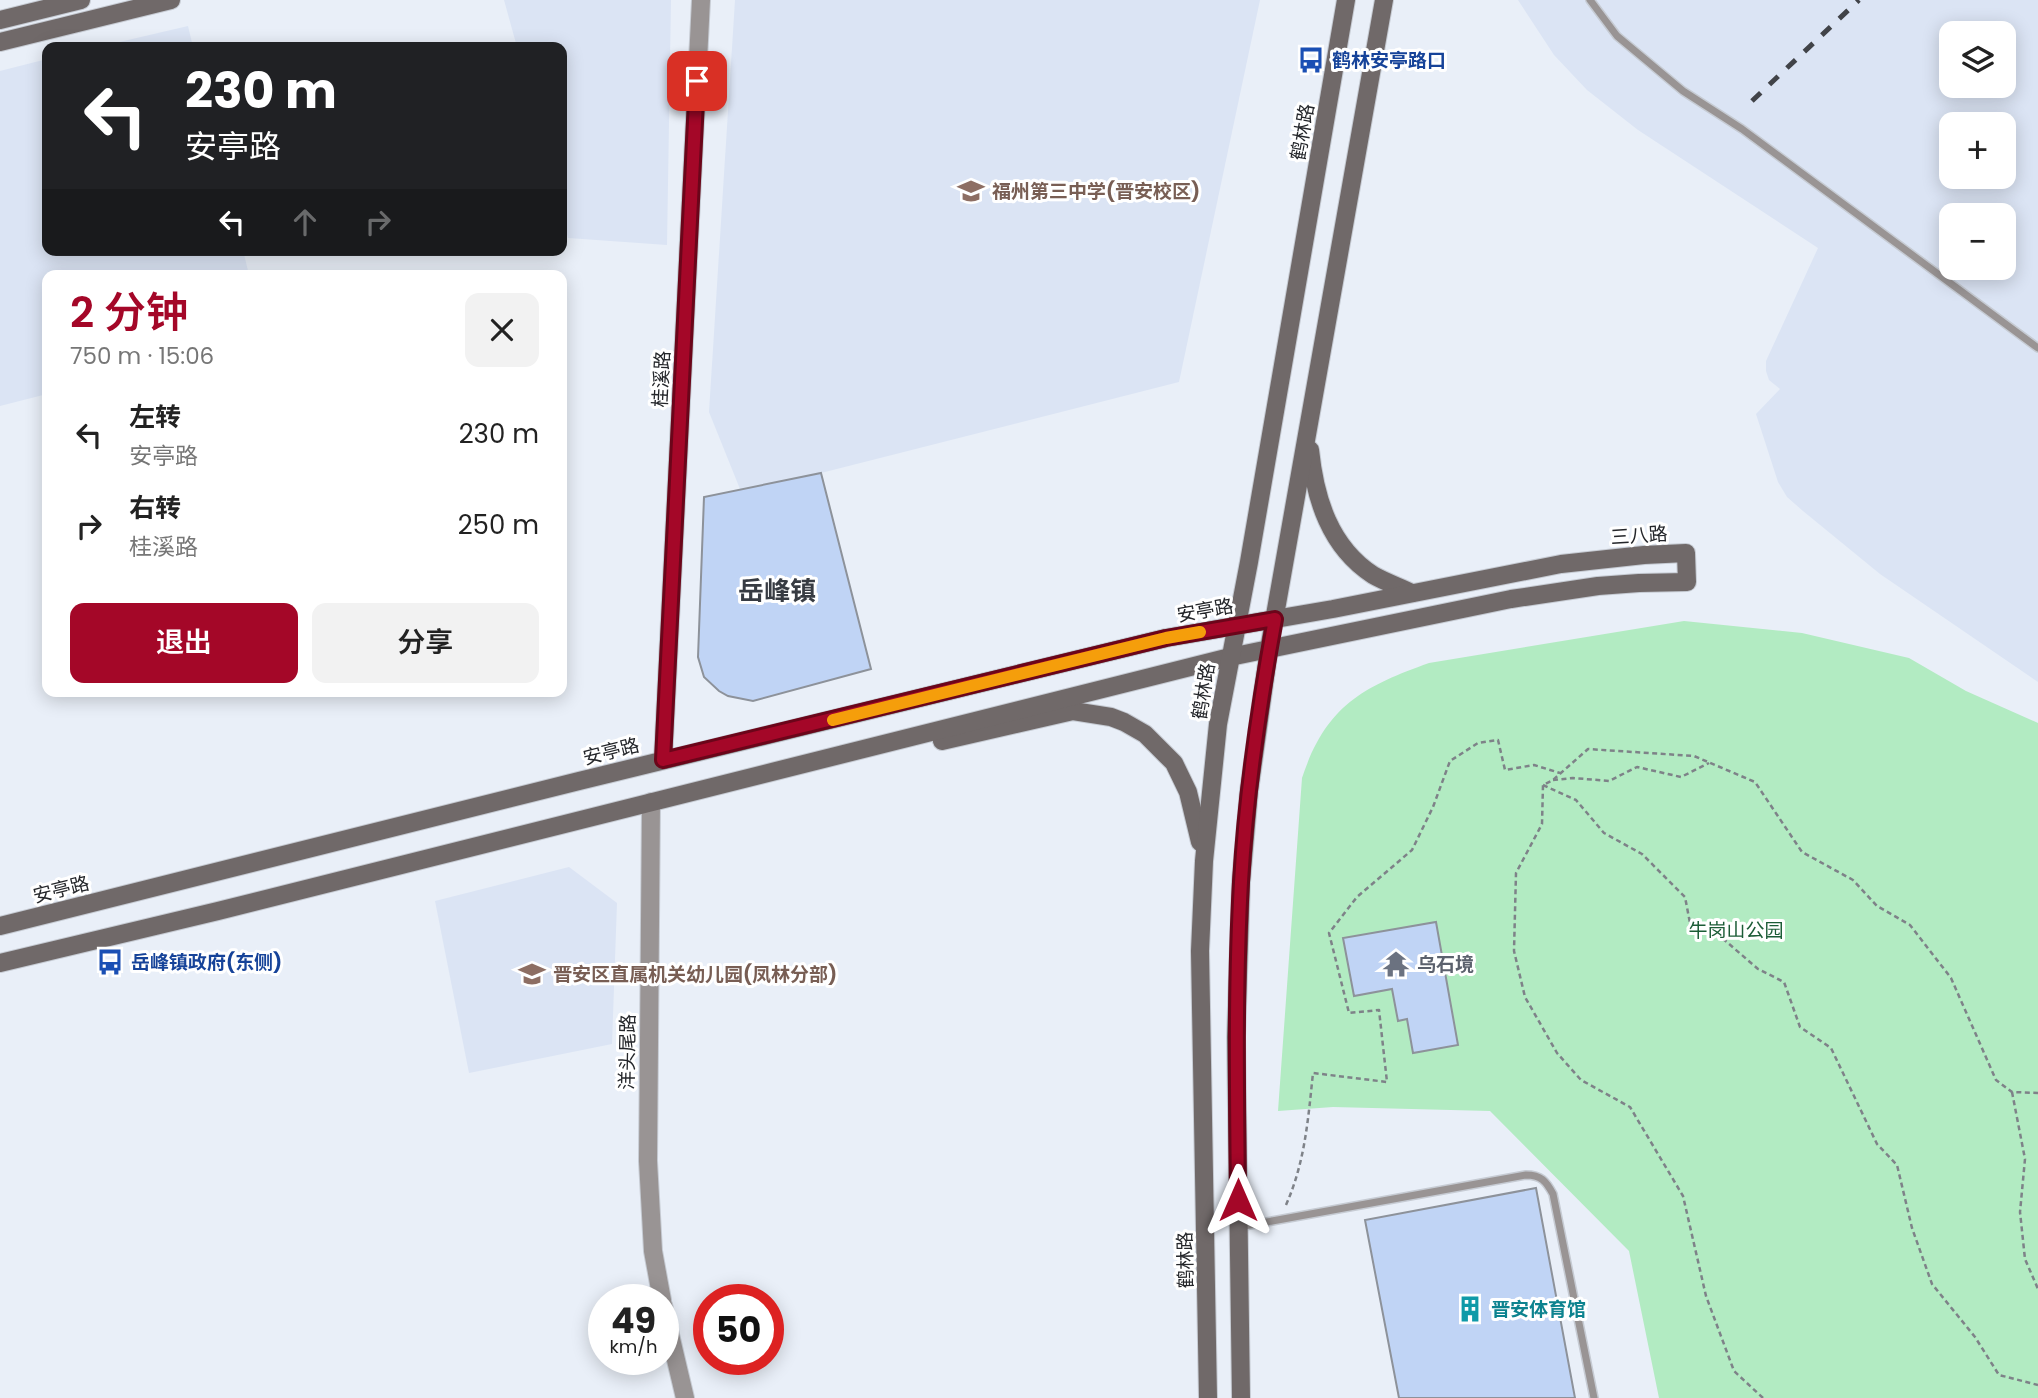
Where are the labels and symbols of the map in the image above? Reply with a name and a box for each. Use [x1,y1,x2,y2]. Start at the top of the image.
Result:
bus stop icon: 鹤林安亭路口 [1296,45,1326,75]
place label: 鹤林安亭路口 [1332,47,1446,74]
pin [667,51,727,111]
street label: 鹤林路 [1284,102,1321,163]
school or university icon: 福州第三中学(晋安校区) [956,176,986,206]
place label: 福州第三中学(晋安校区) [992,178,1200,205]
street label: 桂溪路 [647,350,676,408]
street label: 三八路 [1610,520,1668,551]
district label: 岳峰镇 [738,573,816,609]
street label: 安亭路 [1175,592,1236,629]
street label: 鹤林路 [1186,661,1221,721]
street label: 安亭路 [580,731,642,771]
street label: 安亭路 [30,869,92,909]
park label: 牛岗山公园 [1688,917,1784,944]
bus stop icon: 岳峰镇政府(东侧) [95,947,125,977]
place label: 岳峰镇政府(东侧) [131,949,282,976]
temple icon: 乌石境 [1381,949,1411,979]
place label: 乌石境 [1417,951,1474,978]
school or university icon: 晋安区直属机关幼儿园(凤林分部) [517,959,547,989]
place label: 晋安区直属机关幼儿园(凤林分部) [553,961,837,988]
street label: 洋头尾路 [613,1014,642,1090]
position arrow [1201,1163,1275,1237]
street label: 鹤林路 [1172,1231,1199,1289]
speed limit sign: 50 [693,1284,784,1375]
building icon: 晋安体育馆 [1455,1294,1485,1324]
place label: 晋安体育馆 [1491,1296,1586,1323]

